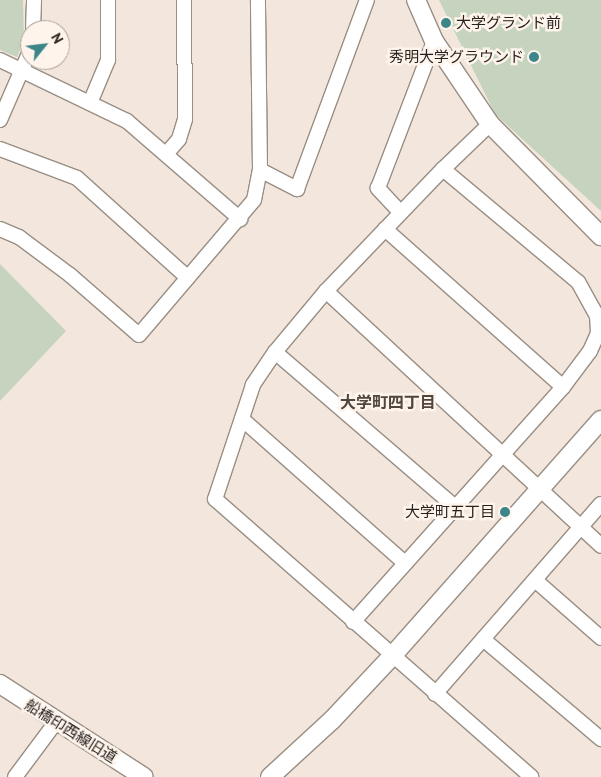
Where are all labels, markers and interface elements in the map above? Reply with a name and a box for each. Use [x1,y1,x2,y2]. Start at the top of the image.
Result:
place label: 大学グランド前 [456,14,561,32]
marker: 大学グランド前 [440,17,452,29]
north arrow [20,20,70,70]
text: N [47,30,67,47]
place label: 秀明大学グラウンド [389,48,524,66]
marker: 秀明大学グラウンド [528,51,540,63]
district label: 大学町四丁目 [340,392,436,412]
place label: 大学町五丁目 [405,503,495,521]
marker: 大学町五丁目 [499,506,511,518]
street label: 船橋印西線旧道 [22,696,120,766]

